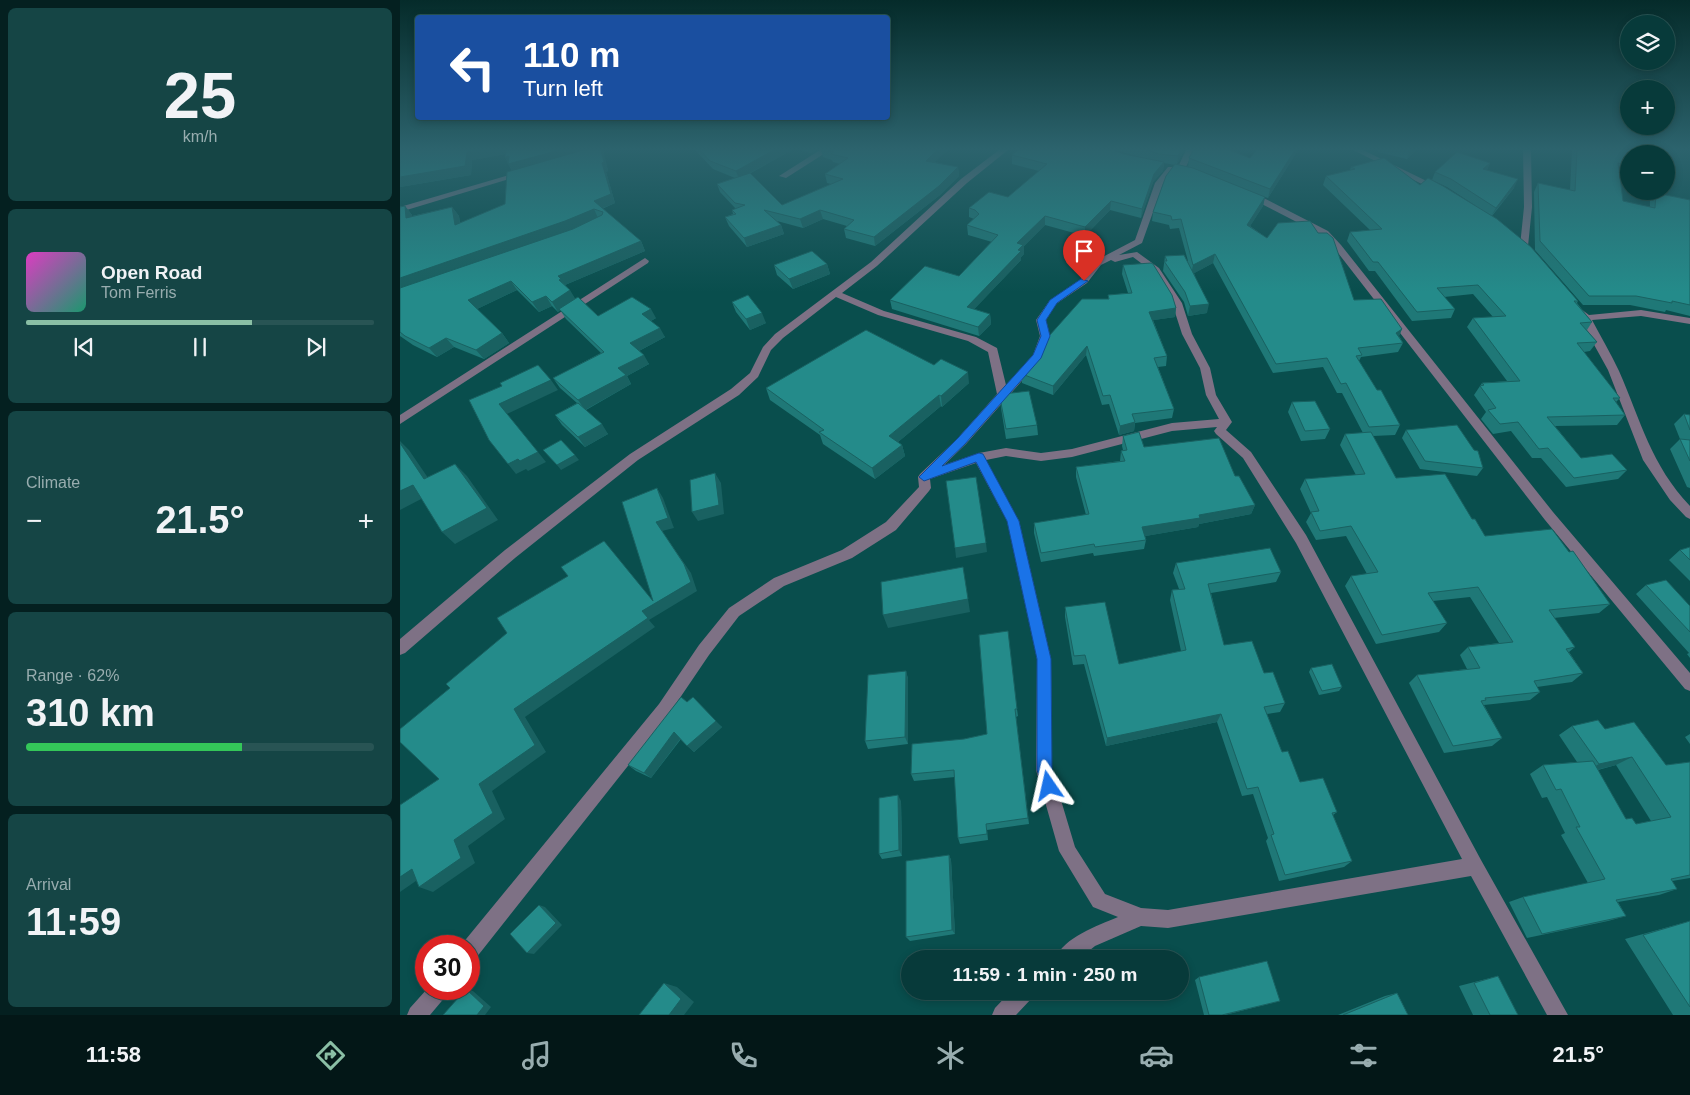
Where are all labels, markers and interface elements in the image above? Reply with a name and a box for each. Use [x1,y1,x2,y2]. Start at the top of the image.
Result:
map controls [1620,15,1675,200]
button: layers [1620,15,1675,70]
icon: left [440,35,505,100]
text: 110 m [523,35,620,74]
text: 25 [164,59,236,132]
text: Turn left [523,76,603,101]
button: + [1620,80,1675,135]
text: km/h [183,128,217,145]
button: − [1620,145,1675,200]
pin [1063,230,1105,281]
icon: arrive [1070,237,1098,265]
text: Open Road [101,262,202,283]
text: Tom Ferris [101,284,177,301]
icon: previous [70,333,98,361]
icon: pause [186,333,214,361]
icon: next [302,333,330,361]
text: Climate [26,474,80,491]
text: 21.5° [155,499,245,541]
text: − [26,505,42,536]
text: + [358,505,374,536]
text: Range · 62% [26,667,119,684]
text: 310 km [26,692,155,734]
position arrow [1022,759,1074,811]
text: Arrival [26,876,71,893]
text: 11:59 [26,901,121,943]
speed limit sign: 30 [415,935,480,1000]
text: 11:59 · 1 min · 250 m [953,964,1137,985]
icon: directions [313,1038,348,1073]
icon: music [519,1038,554,1073]
icon: phone [726,1038,761,1073]
icon: climate [933,1038,968,1073]
icon: car [1139,1038,1174,1073]
icon: filters [1346,1038,1381,1073]
text: 11:58 [86,1042,141,1067]
text: 21.5° [1552,1042,1604,1067]

